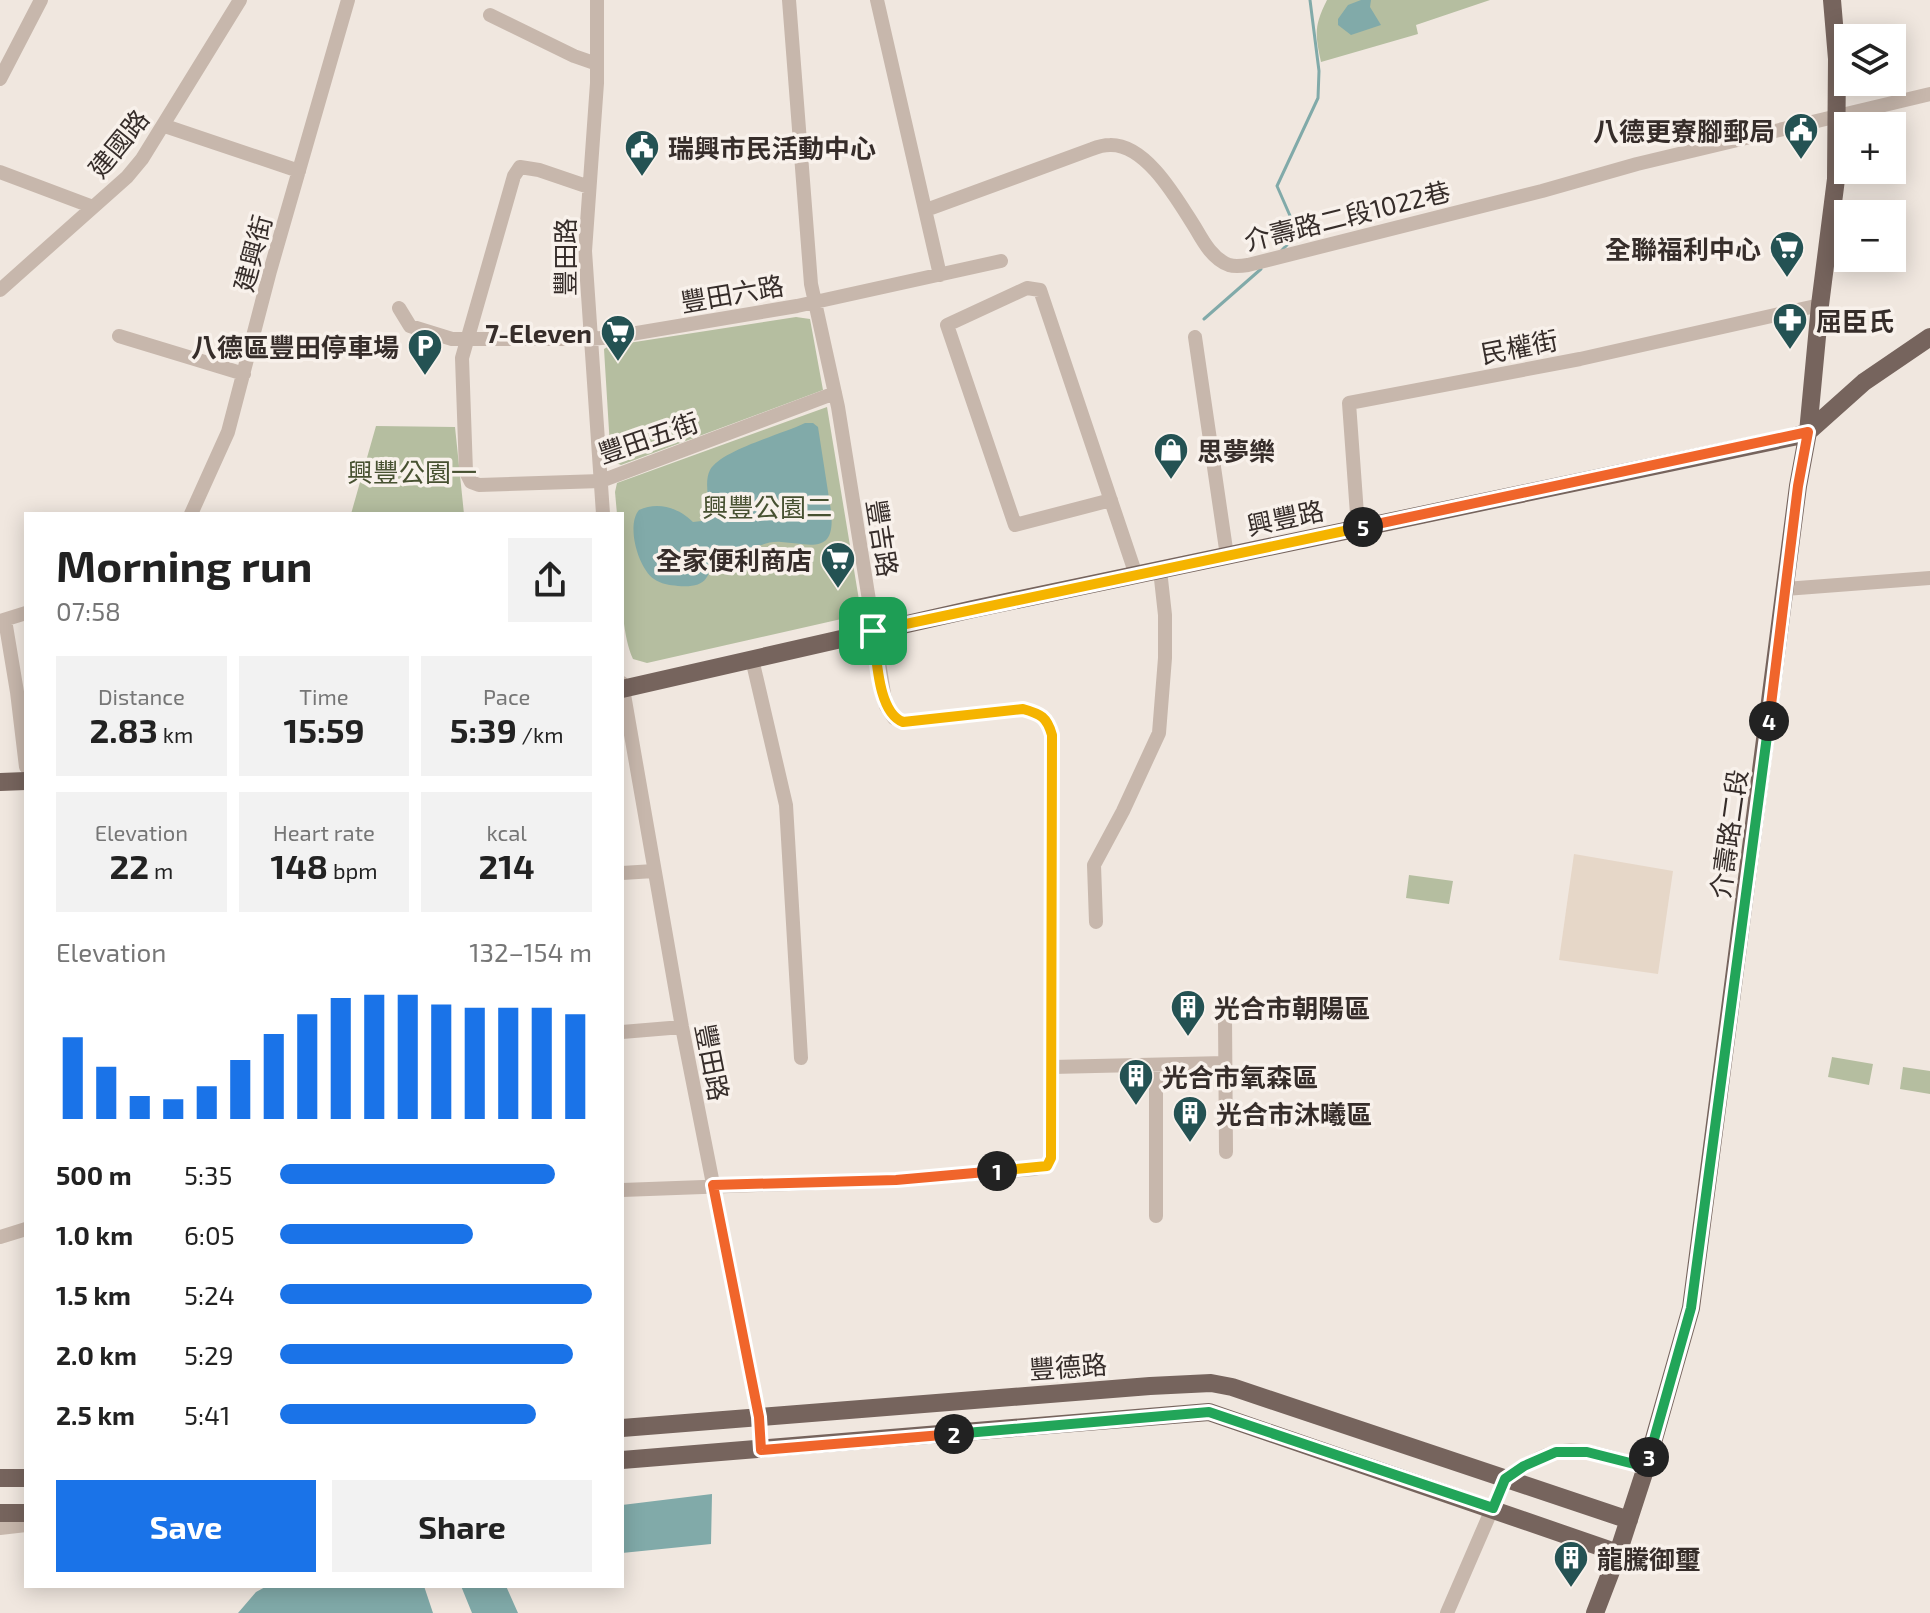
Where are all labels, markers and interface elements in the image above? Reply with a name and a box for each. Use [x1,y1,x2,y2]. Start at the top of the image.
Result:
map controls [1834,24,1906,272]
button: layers [1834,24,1906,96]
street label: 建國路 [81,103,155,183]
public building icon: 八德更寮腳郵局 [1782,111,1820,161]
button: + [1834,112,1906,184]
place label: 八德更寮腳郵局 [1593,115,1775,146]
public building icon: 瑞興市民活動中心 [623,128,661,178]
place label: 瑞興市民活動中心 [668,132,876,163]
street label: 介壽路二段1022巷 [1241,174,1453,256]
button: − [1834,200,1906,272]
street label: 建興街 [227,211,277,295]
street label: 豐田路 [549,218,580,296]
supermarket icon: 全聯福利中心 [1768,229,1806,279]
place label: 全聯福利中心 [1605,233,1761,264]
street label: 豐田六路 [678,269,786,317]
pharmacy icon: 屈臣氏 [1771,301,1809,351]
place label: 屈臣氏 [1816,305,1894,336]
supermarket icon: 7-Eleven [599,313,637,363]
place label: 7-Eleven [485,317,592,348]
street label: 民權街 [1478,323,1560,369]
parking icon: 八德區豐田停車場 [406,327,444,377]
place label: 八德區豐田停車場 [191,331,399,362]
street label: 豐田五街 [594,405,702,469]
shop icon: 思夢樂 [1152,431,1190,481]
place label: 思夢樂 [1197,435,1275,466]
park label: 興豐公園一 [347,456,477,487]
park label: 興豐公園二 [702,491,832,522]
street label: 興豐路 [1244,494,1326,540]
street label: 豐吉路 [862,497,904,579]
pin: 5 [1343,507,1383,547]
text: 5 [1357,514,1369,540]
text: Morning run [56,538,312,591]
button: share [508,538,592,622]
supermarket icon: 全家便利商店 [819,540,857,590]
place label: 全家便利商店 [656,544,812,575]
text: 07:58 [56,595,121,626]
pin [839,597,907,665]
icon: arrive [851,609,895,653]
text: Distance [98,683,185,709]
text: Time [299,683,349,709]
text: Pace [483,683,530,709]
pin: 4 [1749,701,1789,741]
text: 4 [1762,708,1776,734]
text: 2.83 [89,709,158,750]
text: 15:59 [283,709,365,750]
text: 5:39 [450,709,517,750]
text: km [158,721,193,747]
text: /km [517,721,563,747]
street label: 介壽路二段 [1704,767,1752,901]
text: Elevation [95,819,188,845]
text: Heart rate [273,819,375,845]
text: kcal [487,819,527,845]
text: 22 [109,845,149,886]
text: 148 [270,845,328,886]
text: 214 [479,845,535,886]
text: m [149,857,173,883]
text: bpm [328,857,378,883]
text: Elevation [56,936,166,967]
text: 132–154 m [469,936,592,967]
building icon: 光合市朝陽區 [1169,988,1207,1038]
place label: 光合市朝陽區 [1214,992,1370,1023]
street label: 豐田路 [690,1021,736,1103]
building icon: 光合市氧森區 [1117,1057,1155,1107]
place label: 光合市氧森區 [1162,1061,1318,1092]
building icon: 光合市沐曦區 [1171,1094,1209,1144]
place label: 光合市沐曦區 [1216,1098,1372,1129]
pin: 1 [977,1151,1017,1191]
text: 1 [992,1158,1002,1184]
text: 500 m [56,1159,132,1190]
text: 5:35 [184,1159,232,1190]
text: 1.0 km [56,1219,133,1250]
text: 6:05 [184,1219,235,1250]
text: 1.5 km [56,1279,131,1310]
text: 5:24 [184,1279,235,1310]
text: 2.0 km [56,1339,137,1370]
text: 5:29 [184,1339,234,1370]
street label: 豐德路 [1028,1348,1108,1384]
text: 2.5 km [56,1399,135,1430]
text: 5:41 [184,1399,230,1430]
pin: 2 [934,1414,974,1454]
text: 2 [948,1421,960,1447]
pin: 3 [1629,1437,1669,1477]
text: 3 [1643,1444,1655,1470]
button: Save [56,1480,316,1572]
button: Share [332,1480,592,1572]
building icon: 龍騰御璽 [1552,1539,1590,1589]
place label: 龍騰御璽 [1597,1543,1701,1574]

